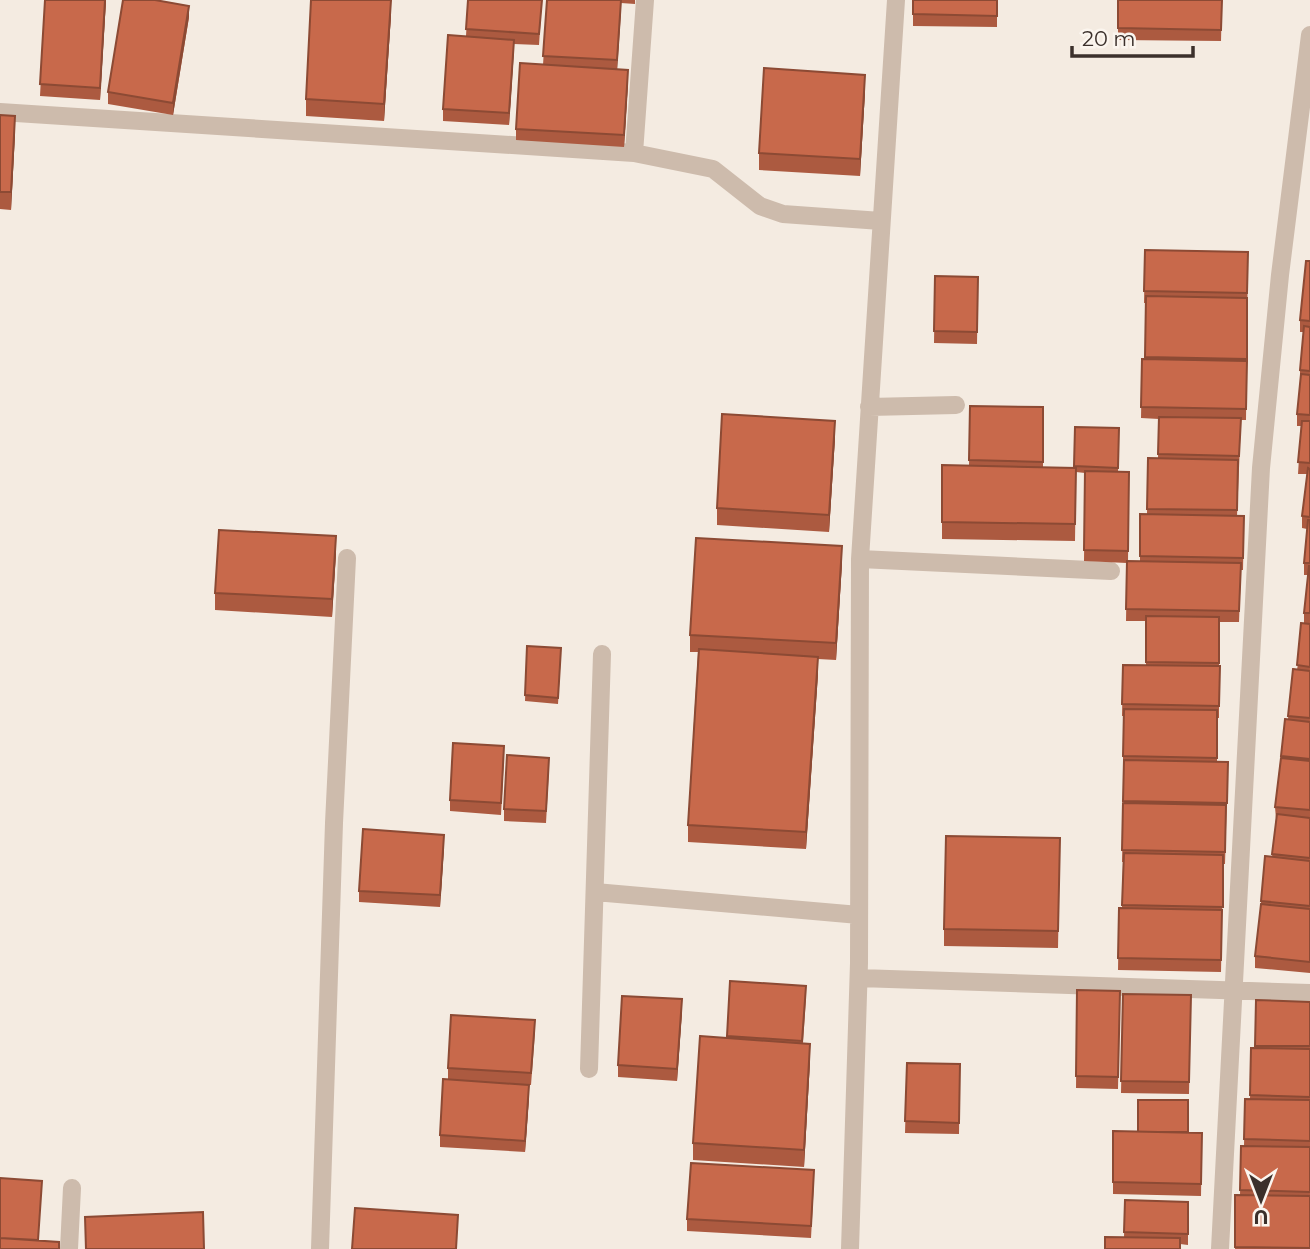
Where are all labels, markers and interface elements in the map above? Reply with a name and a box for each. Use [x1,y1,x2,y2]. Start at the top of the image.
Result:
scale bar [1072,14,1193,58]
text: 20 m [1082,26,1136,51]
north arrow [1226,1165,1296,1235]
text: U [1254,1205,1268,1228]

